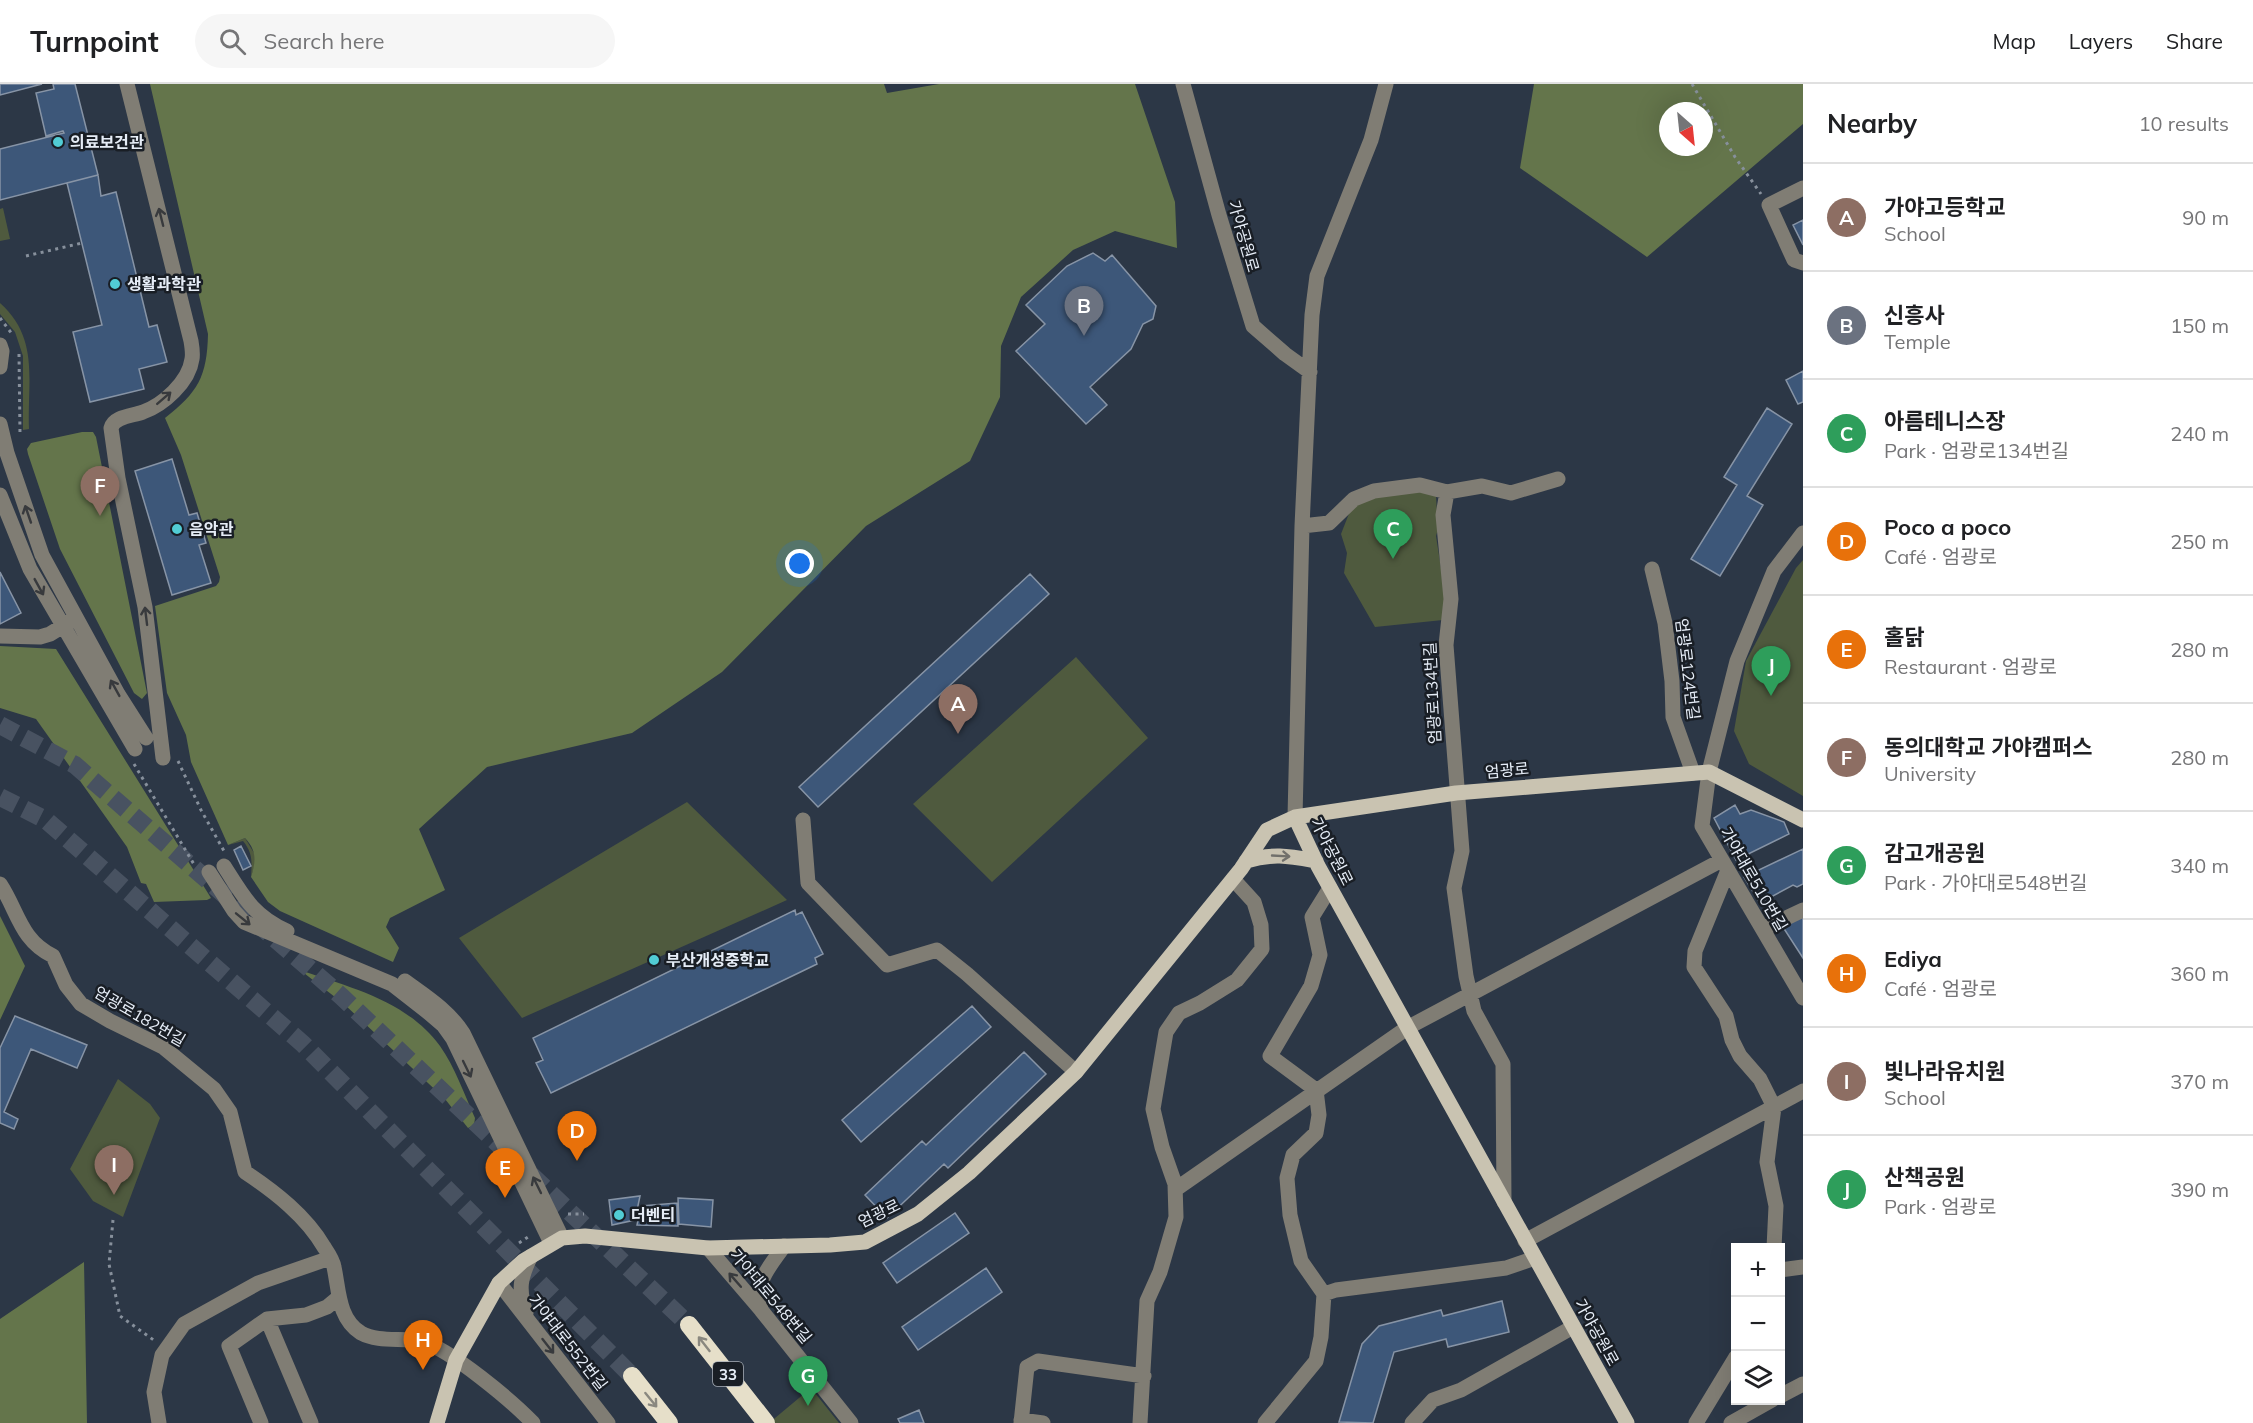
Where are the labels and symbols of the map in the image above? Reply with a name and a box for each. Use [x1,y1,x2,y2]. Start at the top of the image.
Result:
north arrow [1659,102,1713,156]
place label: 의료보건관 [70,132,144,152]
marker: 의료보건관 [51,135,65,149]
street label: 가야공원로 [1224,198,1264,274]
one-way arrow [155,208,166,227]
place label: 생활과학관 [127,274,201,294]
marker: 생활과학관 [108,277,122,291]
pin: B [1064,286,1104,336]
one-way arrow [156,392,172,405]
pin: F [80,466,120,516]
one-way arrow [22,505,33,524]
pin: C [1374,510,1412,559]
place label: 음악관 [189,519,233,539]
marker: 음악관 [170,522,184,536]
your location [785,549,814,578]
one-way arrow [34,578,46,595]
one-way arrow [140,607,151,627]
street label: 엄광로124번길 [1672,617,1704,721]
street label: 엄광로134번길 [1419,641,1445,745]
pin: J [1752,646,1790,696]
one-way arrow [109,680,121,697]
pin: A [938,684,978,734]
street label: 엄광로 [1484,758,1530,782]
street label: 가야공원로 [1306,814,1358,889]
street label: 가야대로510번길 [1716,823,1792,935]
one-way arrow [1270,850,1290,861]
one-way arrow [235,913,251,926]
place label: 부산개성중학교 [666,950,769,970]
marker: 부산개성중학교 [647,953,661,967]
street label: 엄광로182번길 [91,982,189,1050]
one-way arrow [462,1060,474,1078]
pin: D [558,1112,596,1161]
pin: I [94,1146,134,1195]
pin: E [486,1148,524,1198]
one-way arrow [531,1176,543,1194]
street label: 엄광로 [855,1194,903,1232]
place label: 더벤티 [631,1205,675,1225]
marker: 더벤티 [612,1208,626,1222]
street label: 가야대로548번길 [726,1245,816,1347]
one-way arrow [728,1272,742,1287]
street label: 가야대로552번길 [524,1290,612,1394]
street label: 가야공원로 [1570,1295,1624,1369]
pin: H [404,1320,442,1370]
one-way arrow [698,1336,711,1352]
one-way arrow [541,1337,554,1353]
pin: G [788,1356,828,1406]
road number: 33 [713,1362,743,1386]
one-way arrow [644,1391,657,1407]

